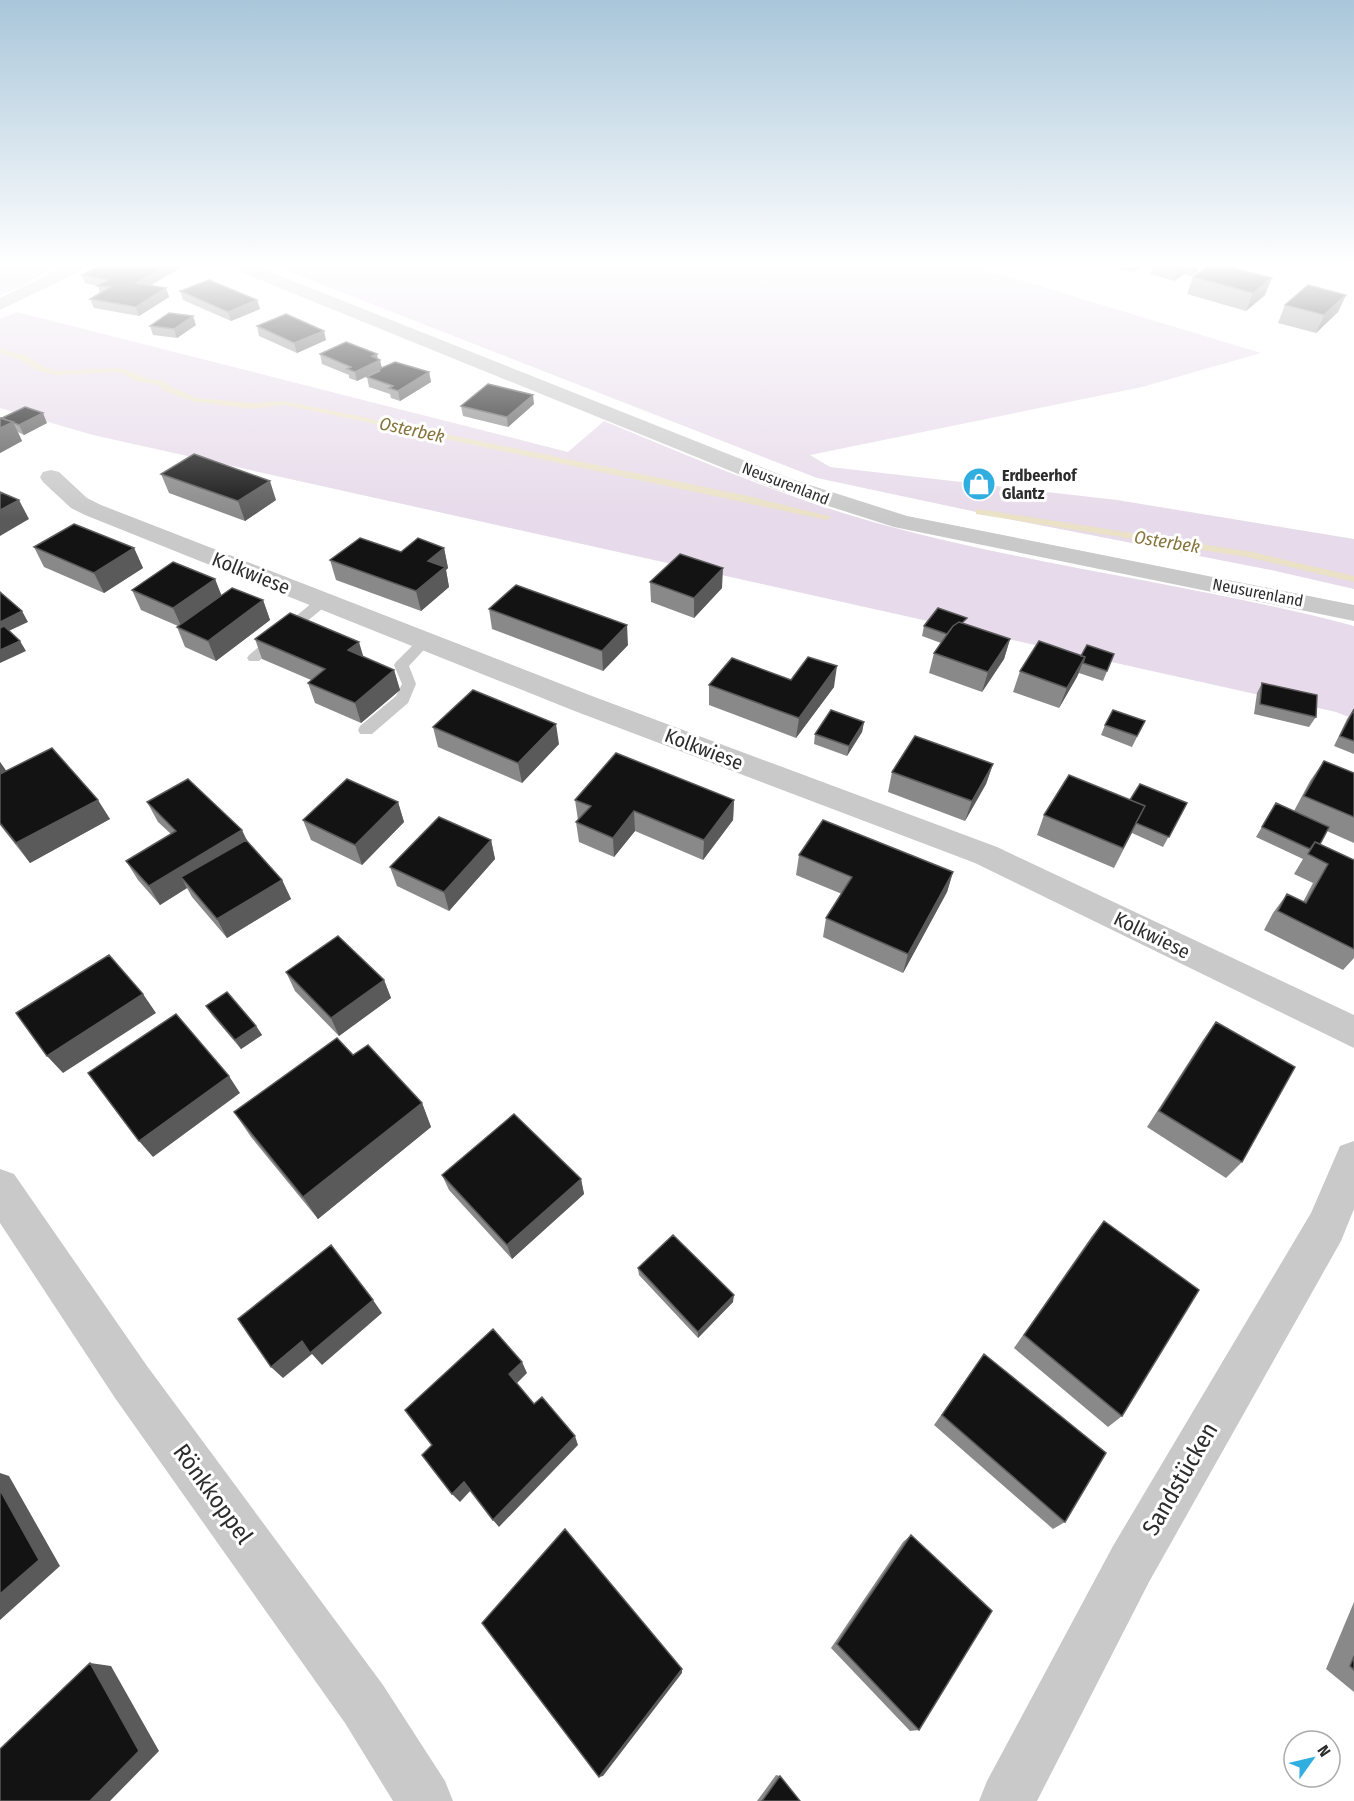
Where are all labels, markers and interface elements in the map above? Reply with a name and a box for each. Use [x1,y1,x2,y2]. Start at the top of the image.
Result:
water label: Osterbek [377,412,447,448]
street label: Neusurenland [740,458,832,509]
shop icon: Erdbeerhof Glantz [961,466,997,502]
place label: Erdbeerhof Glantz [1002,466,1078,503]
water label: Osterbek [1133,526,1201,558]
street label: Kolkwiese [209,547,293,599]
street label: Neusurenland [1211,574,1305,611]
street label: Kolkwiese [661,723,747,775]
street label: Kolkwiese [1110,906,1194,964]
street label: Sandstücken [1136,1418,1224,1540]
street label: Rönkkoppel [167,1439,259,1549]
north arrow [1282,1729,1342,1789]
text: N [1313,1742,1335,1760]

